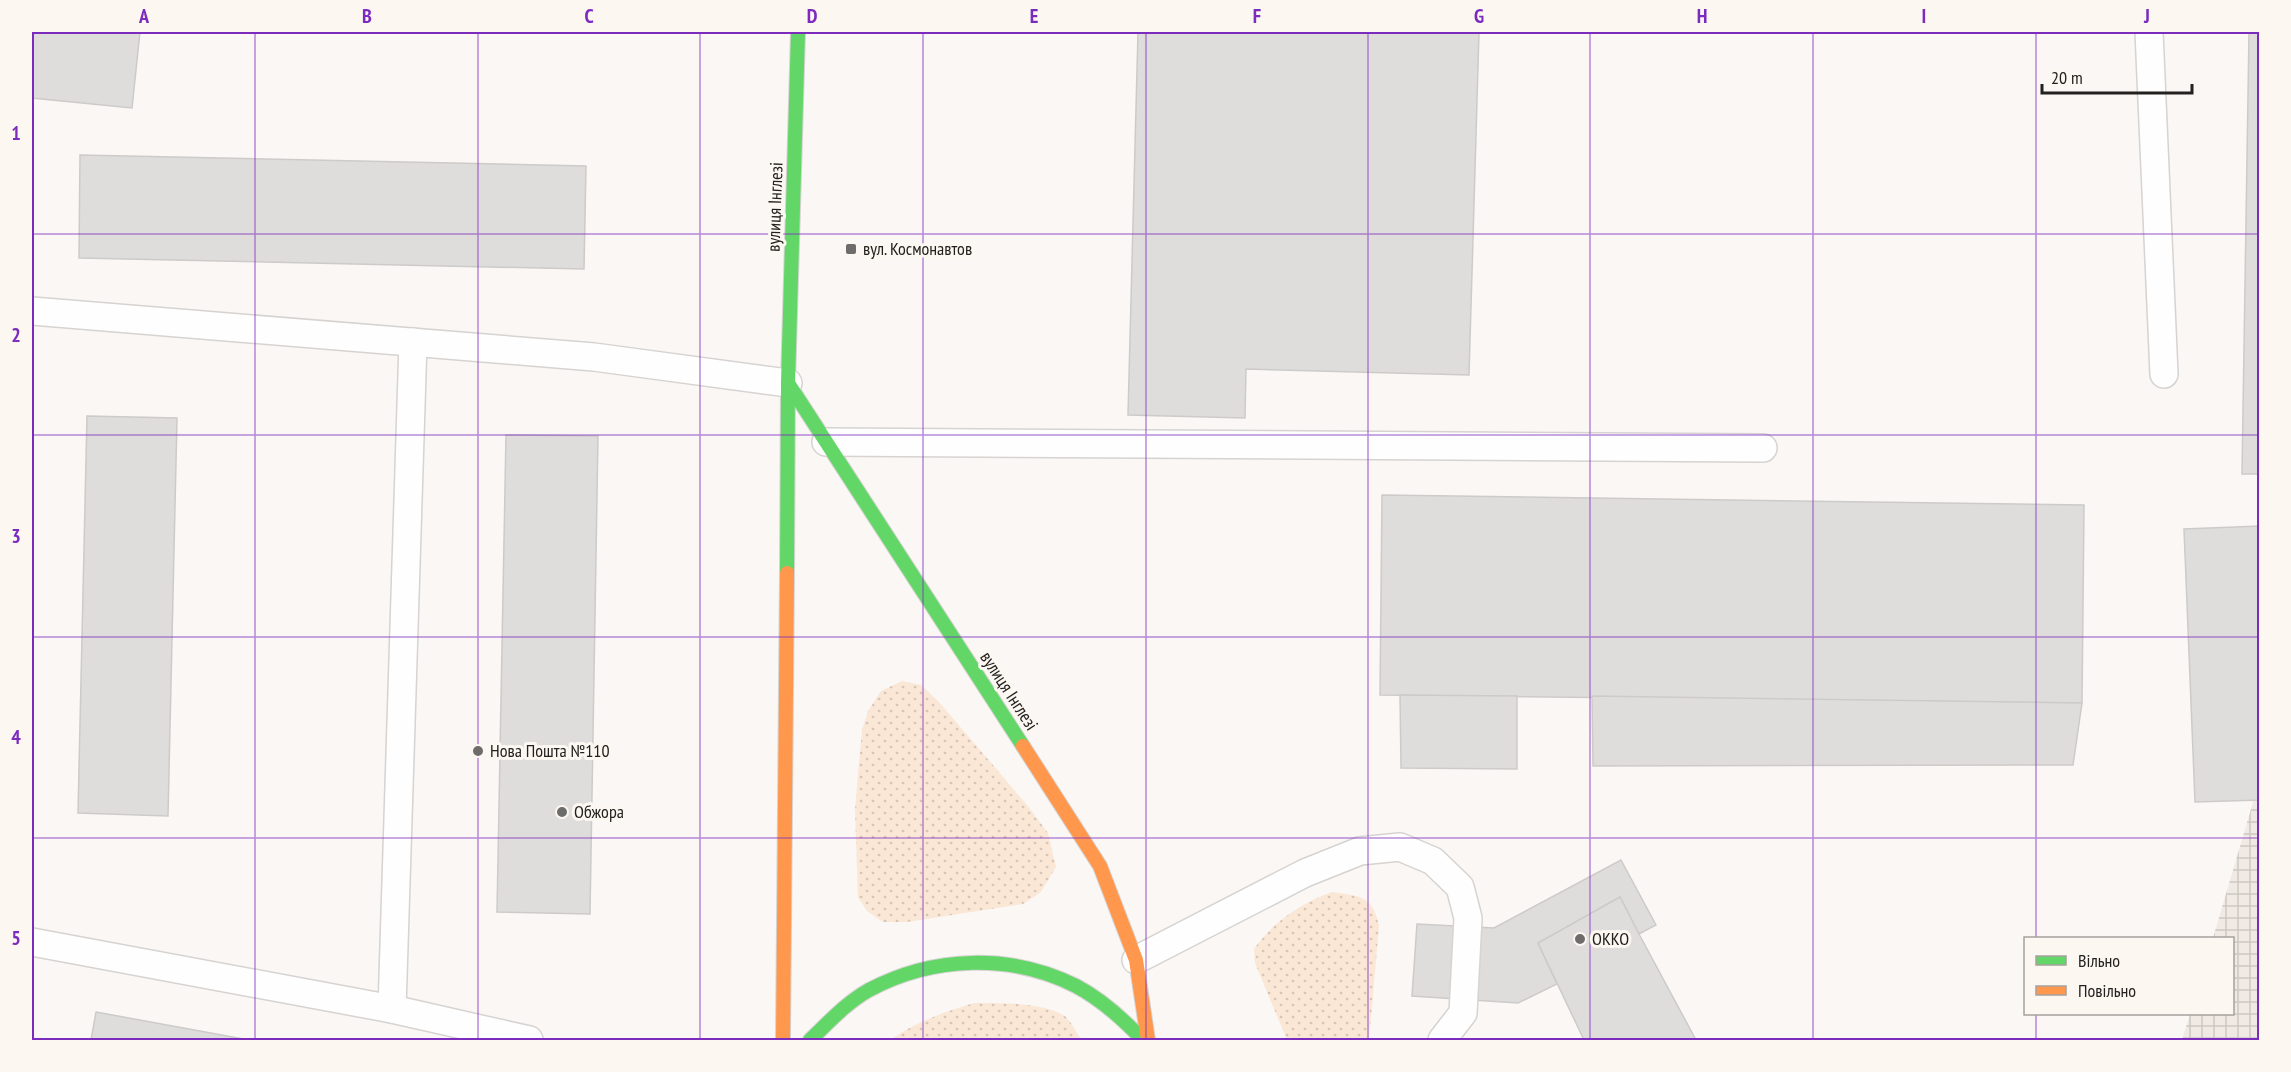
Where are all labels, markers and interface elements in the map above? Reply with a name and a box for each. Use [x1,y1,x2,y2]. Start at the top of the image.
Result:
text: A [138,3,150,29]
text: B [362,3,372,29]
text: C [584,3,594,29]
text: D [807,3,818,29]
text: E [1030,3,1038,29]
text: F [1253,3,1261,29]
text: G [1474,3,1484,29]
text: H [1697,3,1707,29]
text: I [1922,3,1926,29]
text: J [2143,3,2150,29]
scale bar [2042,57,2192,95]
text: 20 m [2051,66,2083,89]
text: 1 [11,120,21,146]
street label: вулиця Інглезі [761,162,788,252]
place label: вул. Космонавтов [863,237,972,260]
marker: вул. Космонавтов [844,242,858,256]
text: 2 [11,322,21,348]
text: 3 [11,523,21,549]
street label: вулиця Інглезі [975,647,1044,735]
text: 4 [11,724,21,750]
place label: Нова Пошта №110 [490,739,610,762]
marker: Нова Пошта №110 [471,744,485,758]
place label: Обжора [574,800,624,823]
marker: Обжора [555,805,569,819]
text: 5 [11,925,21,951]
place label: ОККО [1592,927,1629,950]
marker: ОККО [1573,932,1587,946]
legend [2024,937,2234,1015]
text: Вільно [2078,949,2120,972]
text: Повільно [2078,979,2136,1002]

